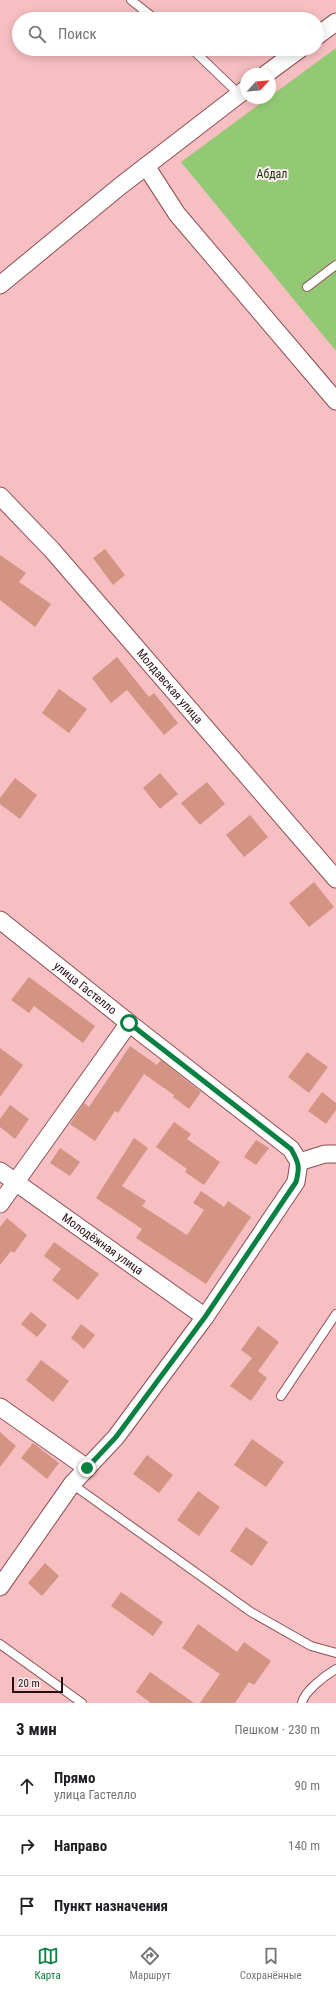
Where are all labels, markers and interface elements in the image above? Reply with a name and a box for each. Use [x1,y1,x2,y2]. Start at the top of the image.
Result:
search box [12,12,324,56]
icon: search [26,23,48,45]
text: Поиск [58,25,97,43]
north arrow [240,68,276,104]
park label: Абдал [257,167,287,181]
street label: Молдавская улица [134,646,206,727]
street label: улица Гастелло [51,959,119,1017]
route start [120,1014,138,1032]
street label: Молодёжная улица [59,1210,146,1278]
route end [78,1459,96,1477]
scale bar [12,1675,63,1694]
text: 20 m [18,1677,40,1690]
text: 3 мин [16,1719,57,1739]
text: Пешком · 230 m [234,1722,320,1737]
text: Прямо [54,1769,95,1787]
icon: ahead [16,1775,38,1797]
text: 90 m [294,1778,320,1793]
text: улица Гастелло [54,1787,137,1802]
icon: right [16,1835,38,1857]
text: Направо [54,1837,107,1855]
text: 140 m [288,1838,320,1853]
icon: arrive [16,1895,38,1917]
text: Пункт назначения [54,1897,168,1915]
tab: Карта [34,1945,61,1982]
tab: Маршрут [130,1945,171,1982]
tab: Сохранённые [240,1945,302,1982]

